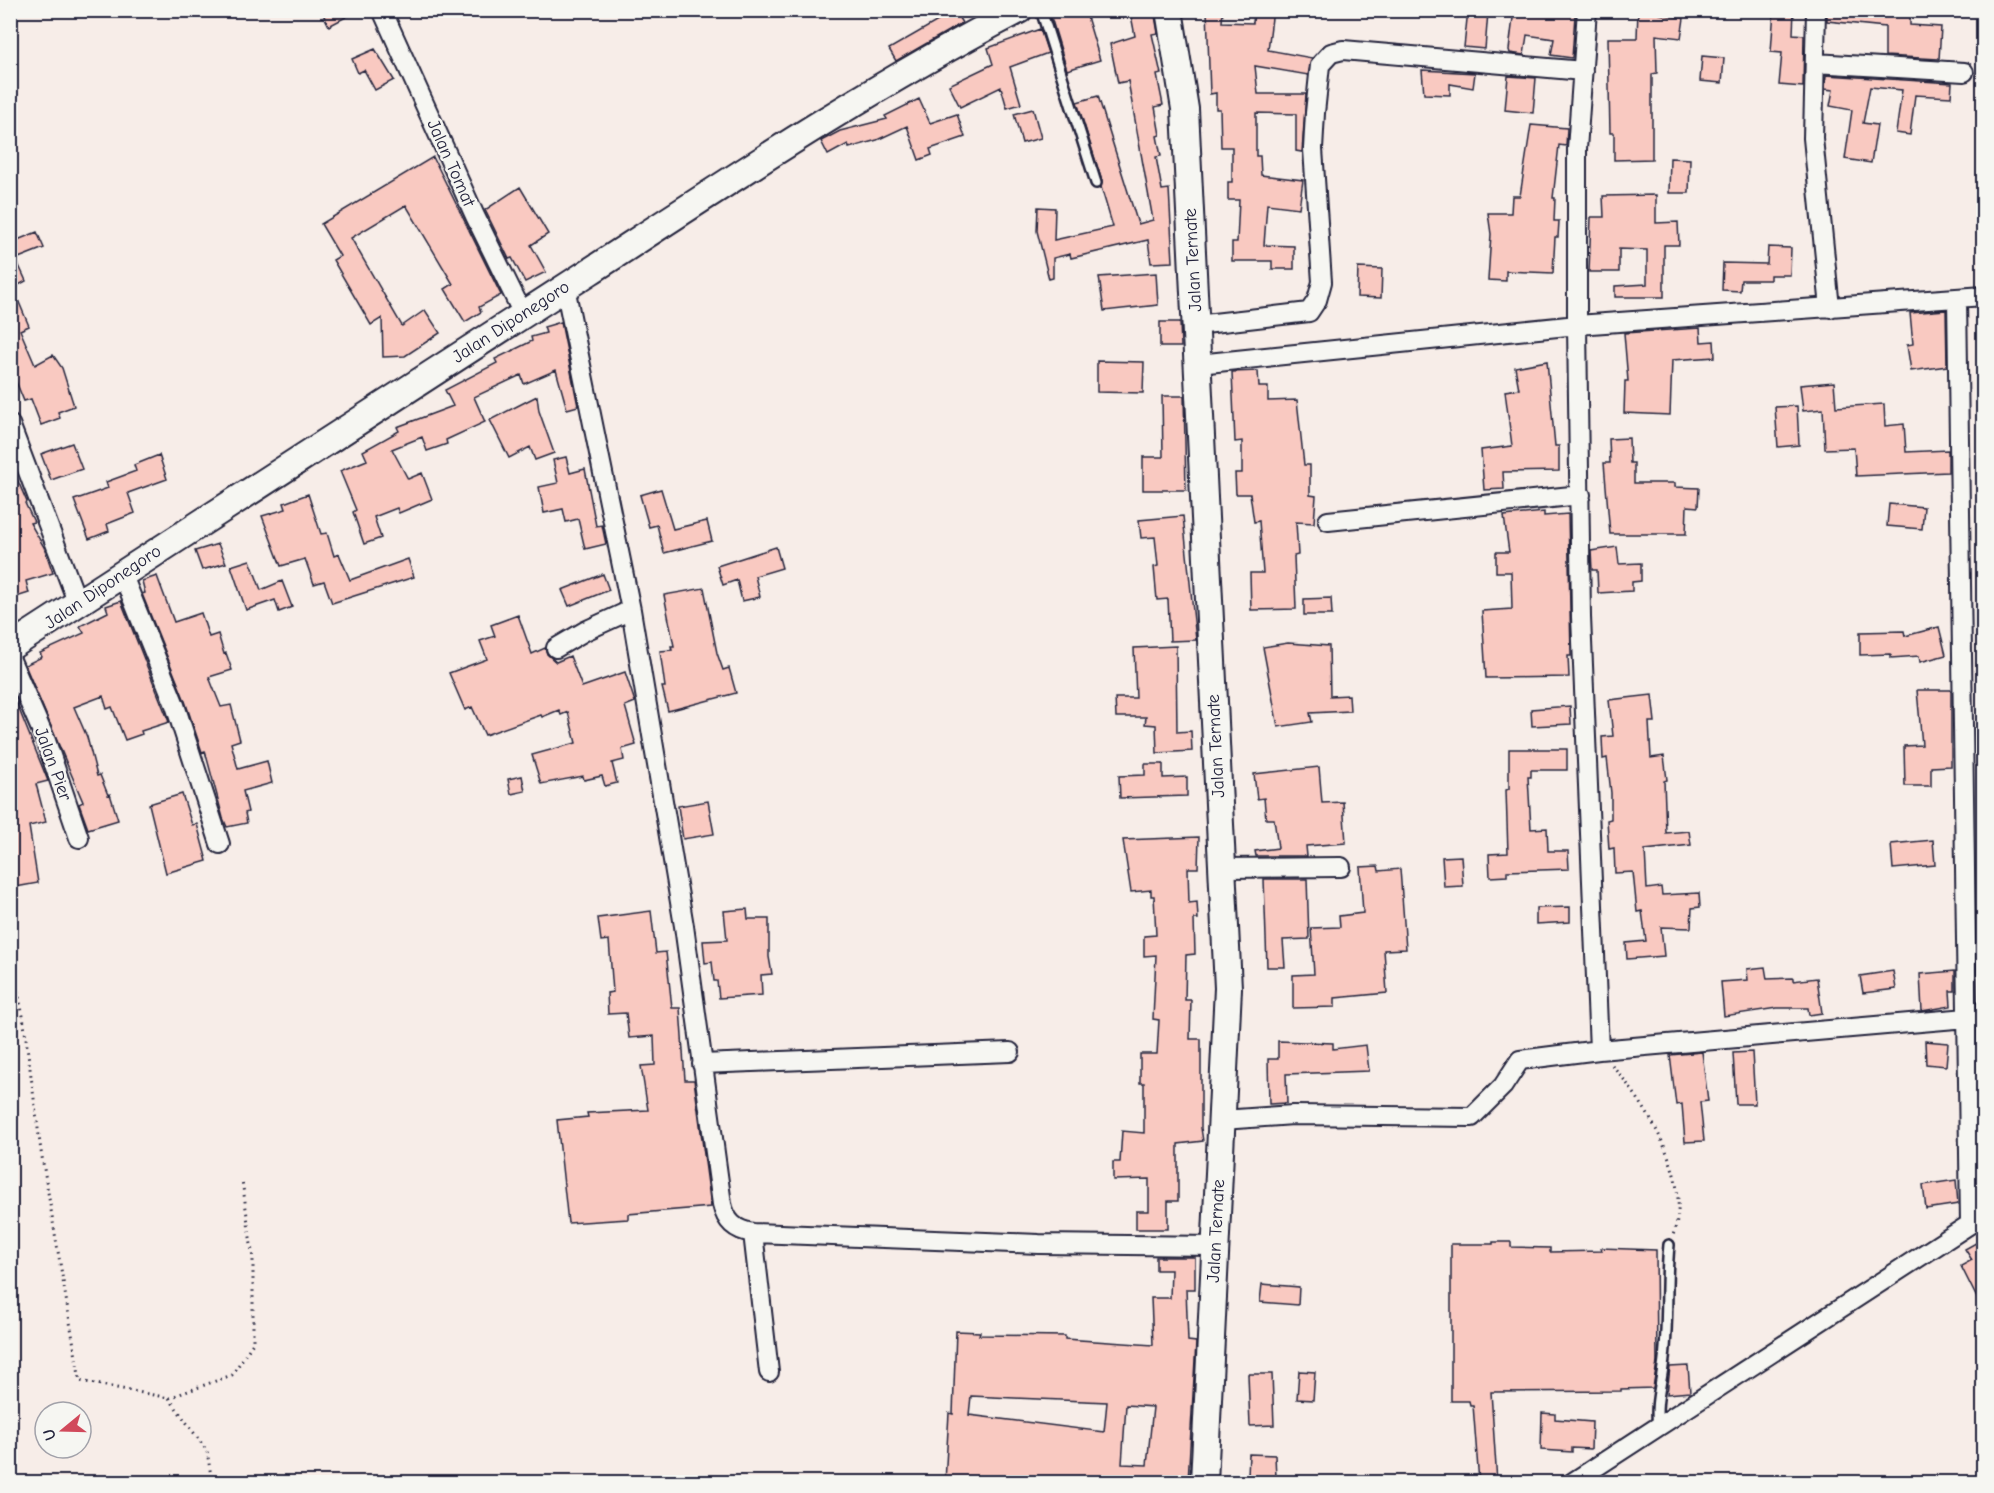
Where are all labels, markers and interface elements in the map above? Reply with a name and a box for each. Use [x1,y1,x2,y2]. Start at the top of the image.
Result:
street label: Jalan Tomat [422,116,480,211]
street label: Jalan Ternate [1180,208,1206,312]
street label: Jalan Diponegoro [448,276,574,368]
street label: Jalan Diponegoro [41,540,165,634]
street label: Jalan Ternate [1203,694,1229,798]
street label: Jalan Pier [30,724,76,805]
street label: Jalan Ternate [1203,1179,1229,1283]
north arrow [33,1400,93,1460]
text: U [40,1427,60,1443]

